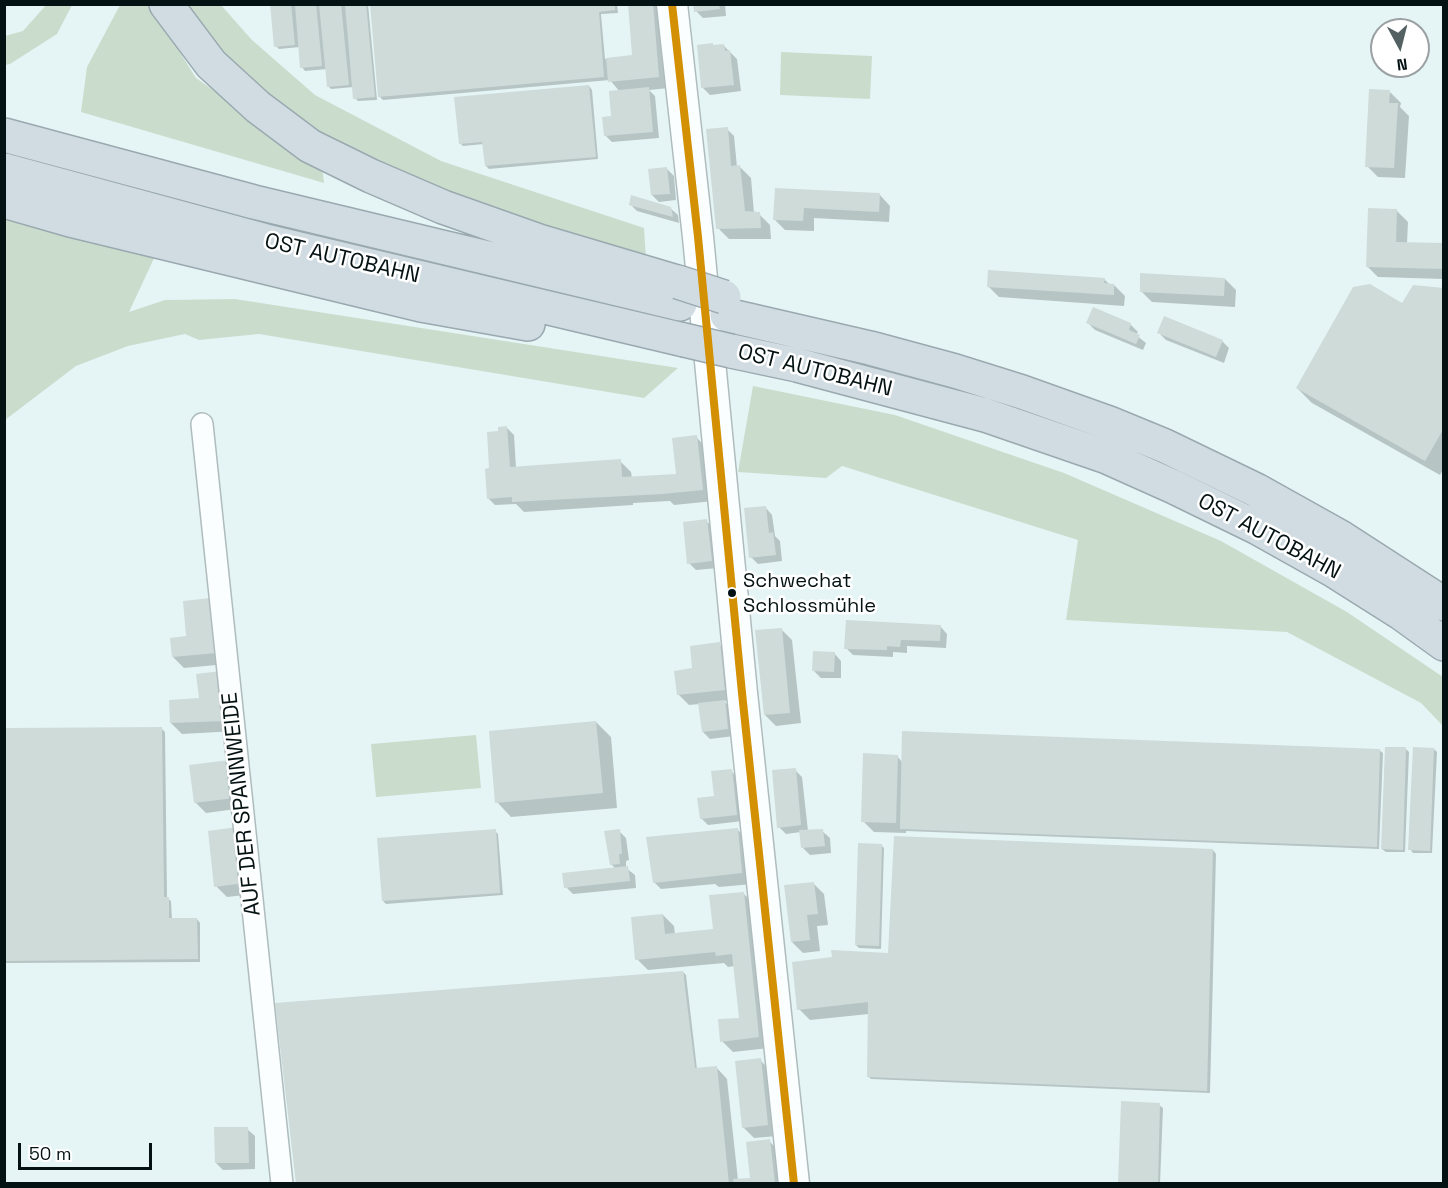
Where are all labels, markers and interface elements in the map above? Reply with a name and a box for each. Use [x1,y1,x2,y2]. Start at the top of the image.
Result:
north arrow [1370,18,1430,78]
text: N [1395,53,1409,75]
street label: OST AUTOBAHN [262,228,422,290]
street label: OST AUTOBAHN [735,339,895,403]
street label: OST AUTOBAHN [1193,488,1345,586]
place label: Schwechat Schlossmühle [743,570,876,617]
marker: Schwechat Schlossmühle [726,587,738,599]
street label: AUF DER SPANNWEIDE [217,691,267,917]
scale bar [21,1131,154,1169]
text: 50 m [29,1142,71,1165]

